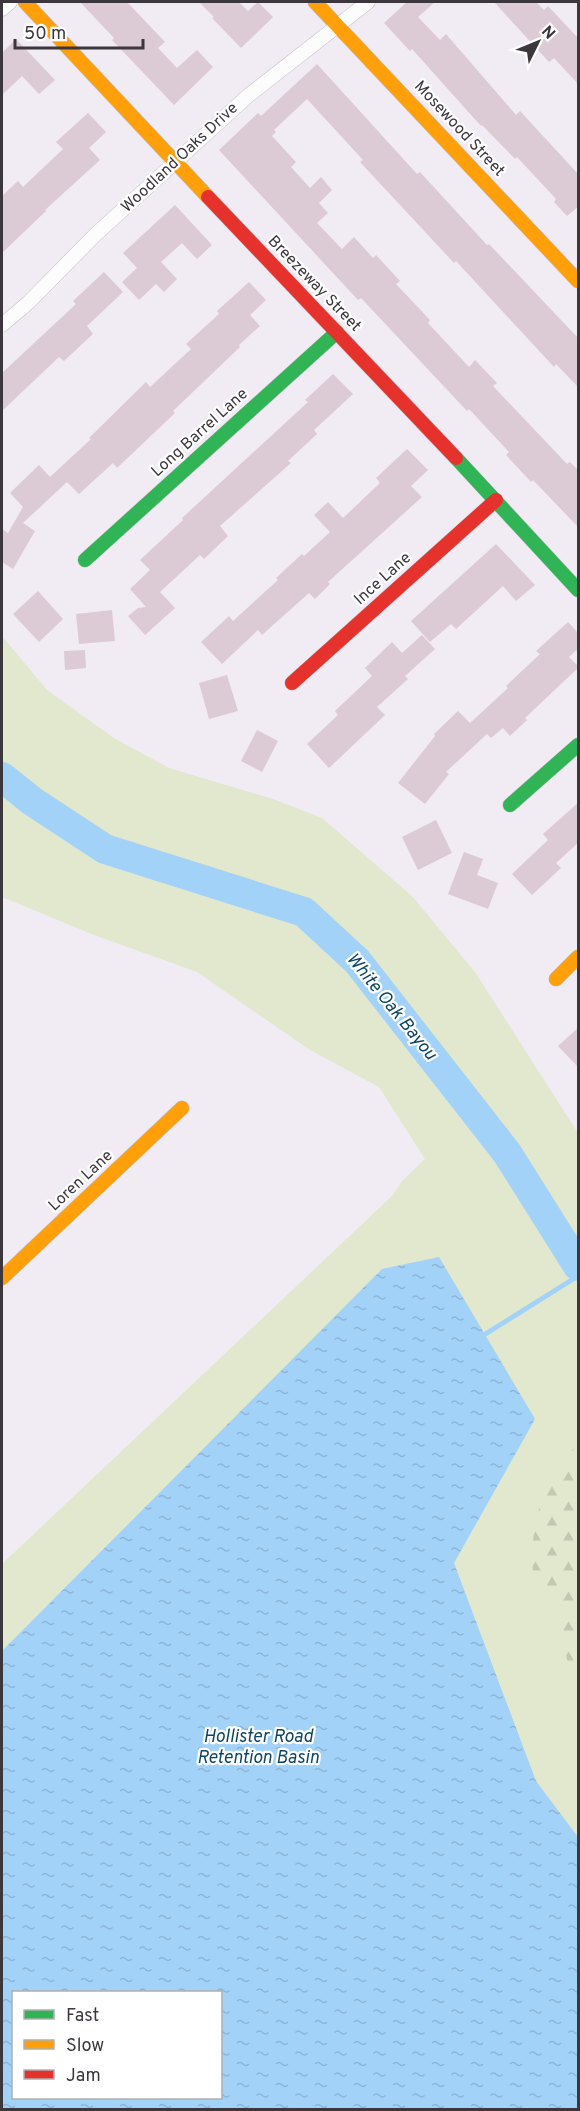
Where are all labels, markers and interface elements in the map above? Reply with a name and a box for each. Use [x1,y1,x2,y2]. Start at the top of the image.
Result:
scale bar [15,12,142,50]
north arrow [508,12,568,72]
text: N [536,22,559,44]
text: 50 m [24,23,66,46]
street label: Mosewood Street [409,77,509,181]
street label: Woodland Oaks Drive [117,99,243,217]
street label: Breezeway Street [263,232,365,336]
street label: Long Barrel Lane [148,384,252,482]
street label: Ince Lane [350,548,416,610]
water label: White Oak Bayou [341,949,441,1066]
street label: Loren Lane [45,1146,117,1216]
water label: Hollister Road Retention Basin [197,1726,319,1770]
legend [12,1991,222,2099]
text: Fast [66,2005,99,2028]
text: Slow [66,2035,104,2058]
text: Jam [66,2065,101,2088]

